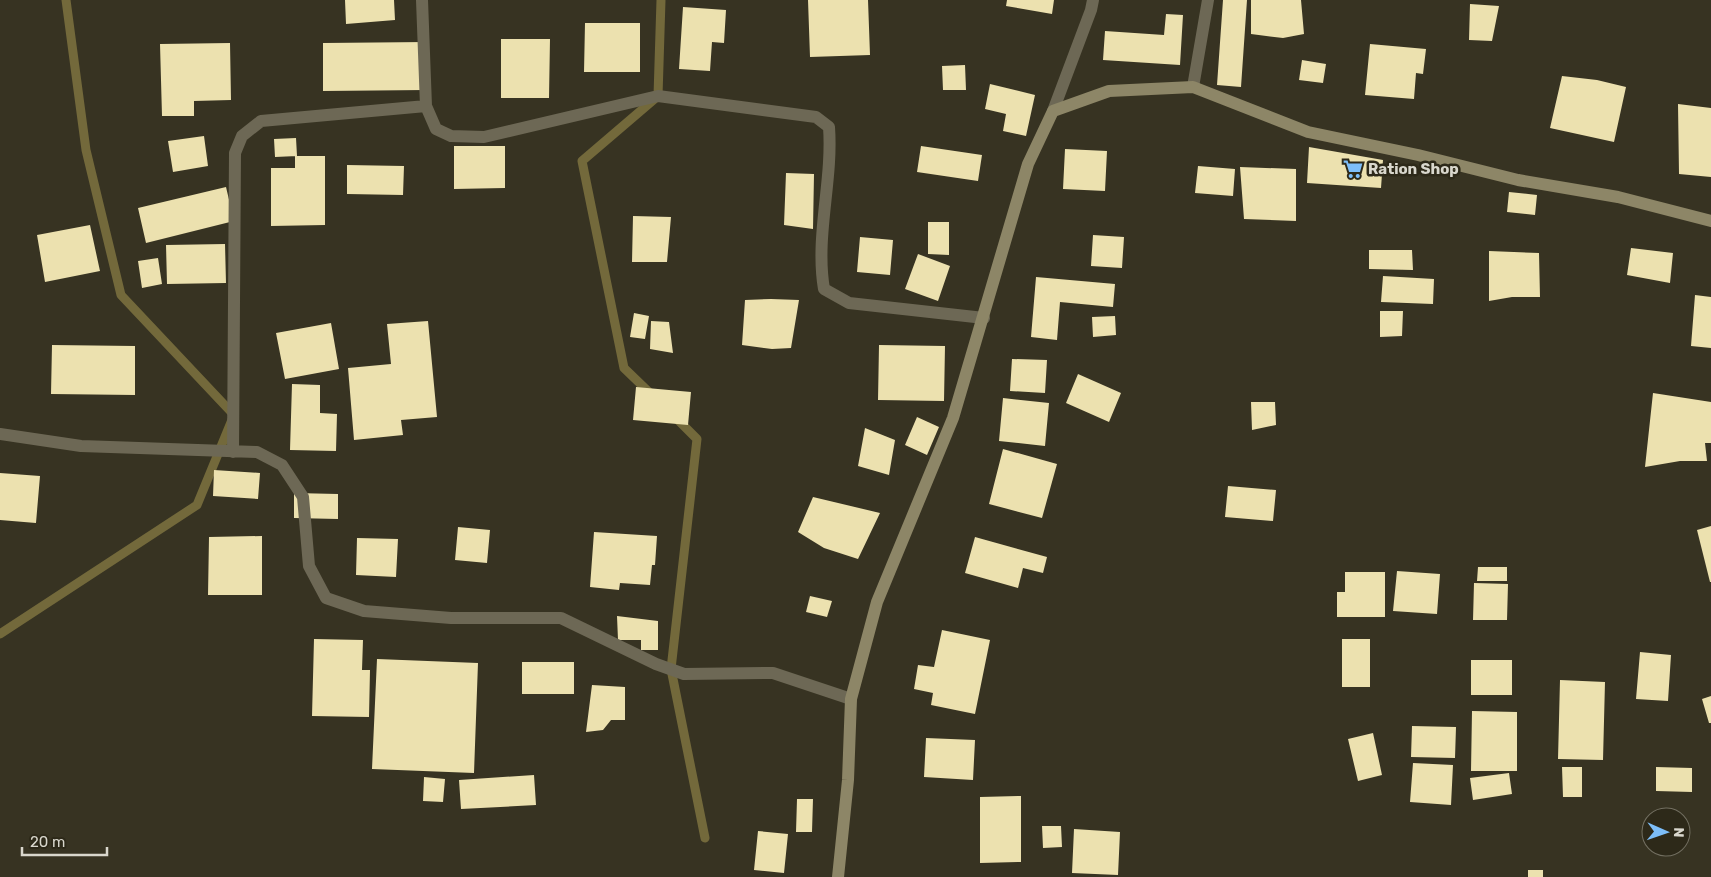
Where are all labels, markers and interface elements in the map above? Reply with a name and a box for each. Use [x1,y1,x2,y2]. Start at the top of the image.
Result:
supermarket icon: Ration Shop [1342,158,1364,180]
place label: Ration Shop [1368,160,1459,178]
north arrow [1641,807,1691,857]
scale bar [22,824,108,856]
text: N [1670,827,1687,838]
text: 20 m [30,833,65,851]

